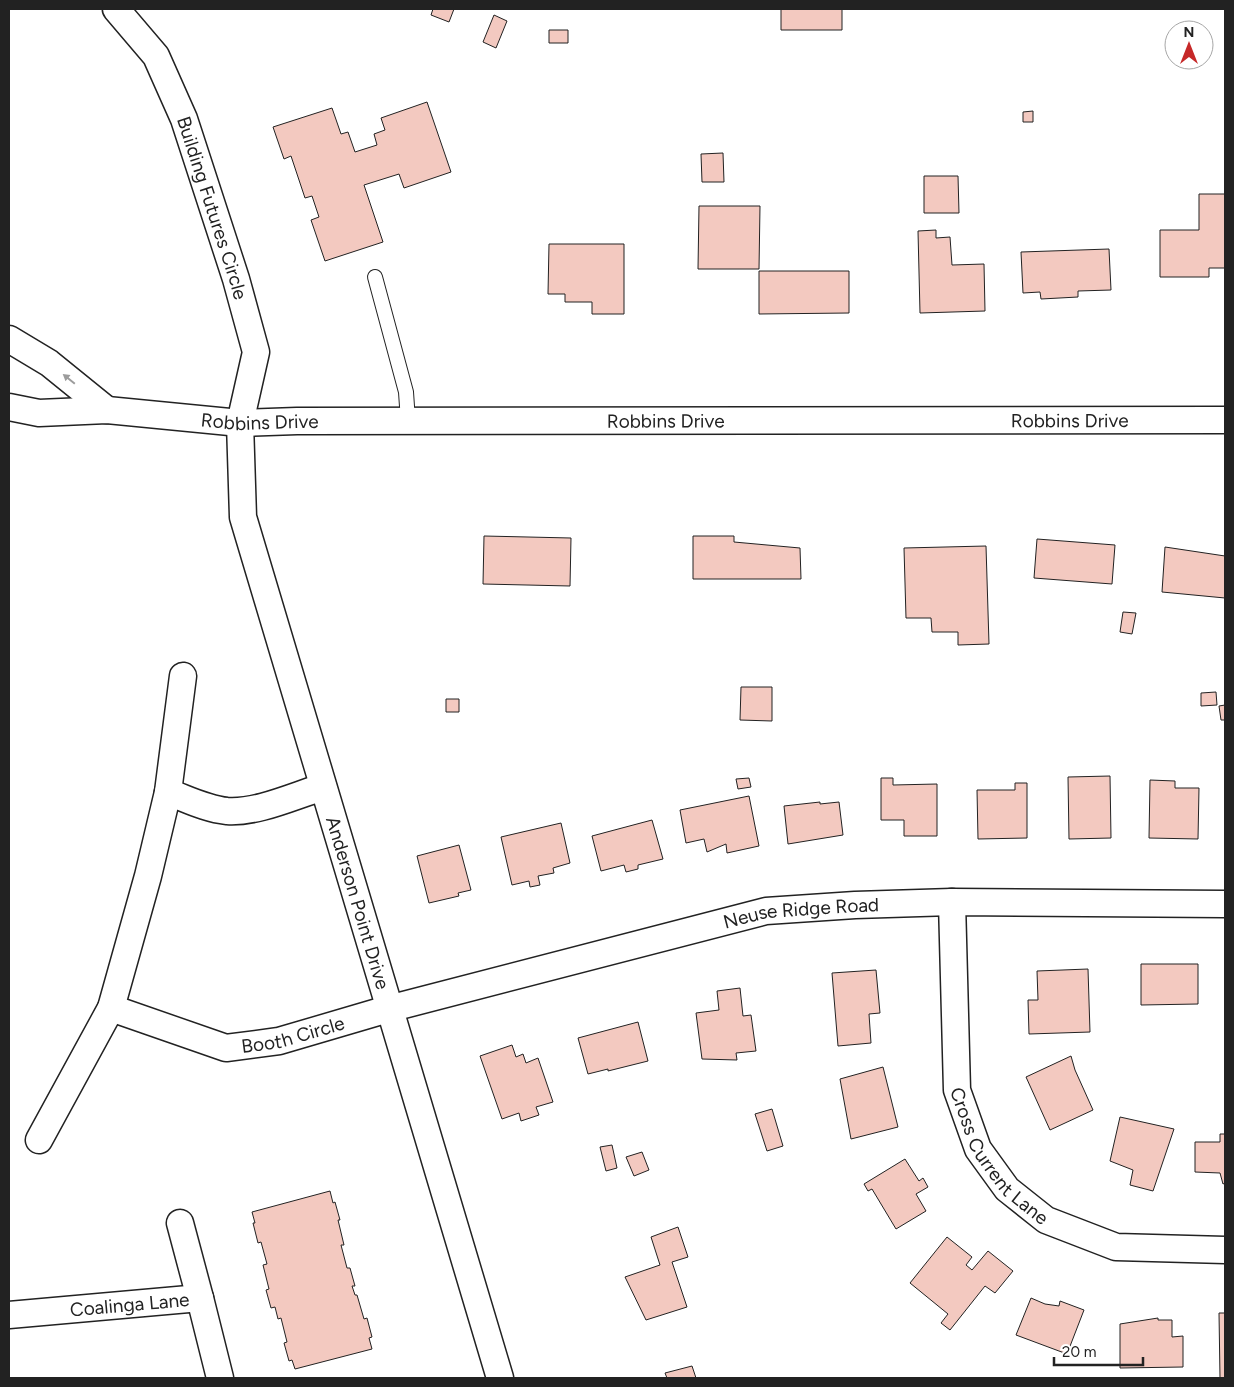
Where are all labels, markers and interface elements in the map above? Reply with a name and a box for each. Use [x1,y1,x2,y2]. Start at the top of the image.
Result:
north arrow [1164,20,1214,70]
text: N [1184,24,1194,41]
street label: Building Futures Circle [172,113,253,302]
one-way arrow [63,374,76,385]
street label: Robbins Drive [200,408,319,435]
street label: Robbins Drive [607,409,725,432]
street label: Robbins Drive [1011,409,1129,432]
street label: Anderson Point Drive [321,814,395,992]
street label: Neuse Ridge Road [721,893,879,933]
street label: Booth Circle [240,1011,347,1057]
street label: Cross Current Lane [945,1084,1053,1229]
street label: Coalinga Lane [69,1288,190,1321]
scale bar [1054,1334,1143,1366]
text: 20 m [1062,1343,1096,1361]

